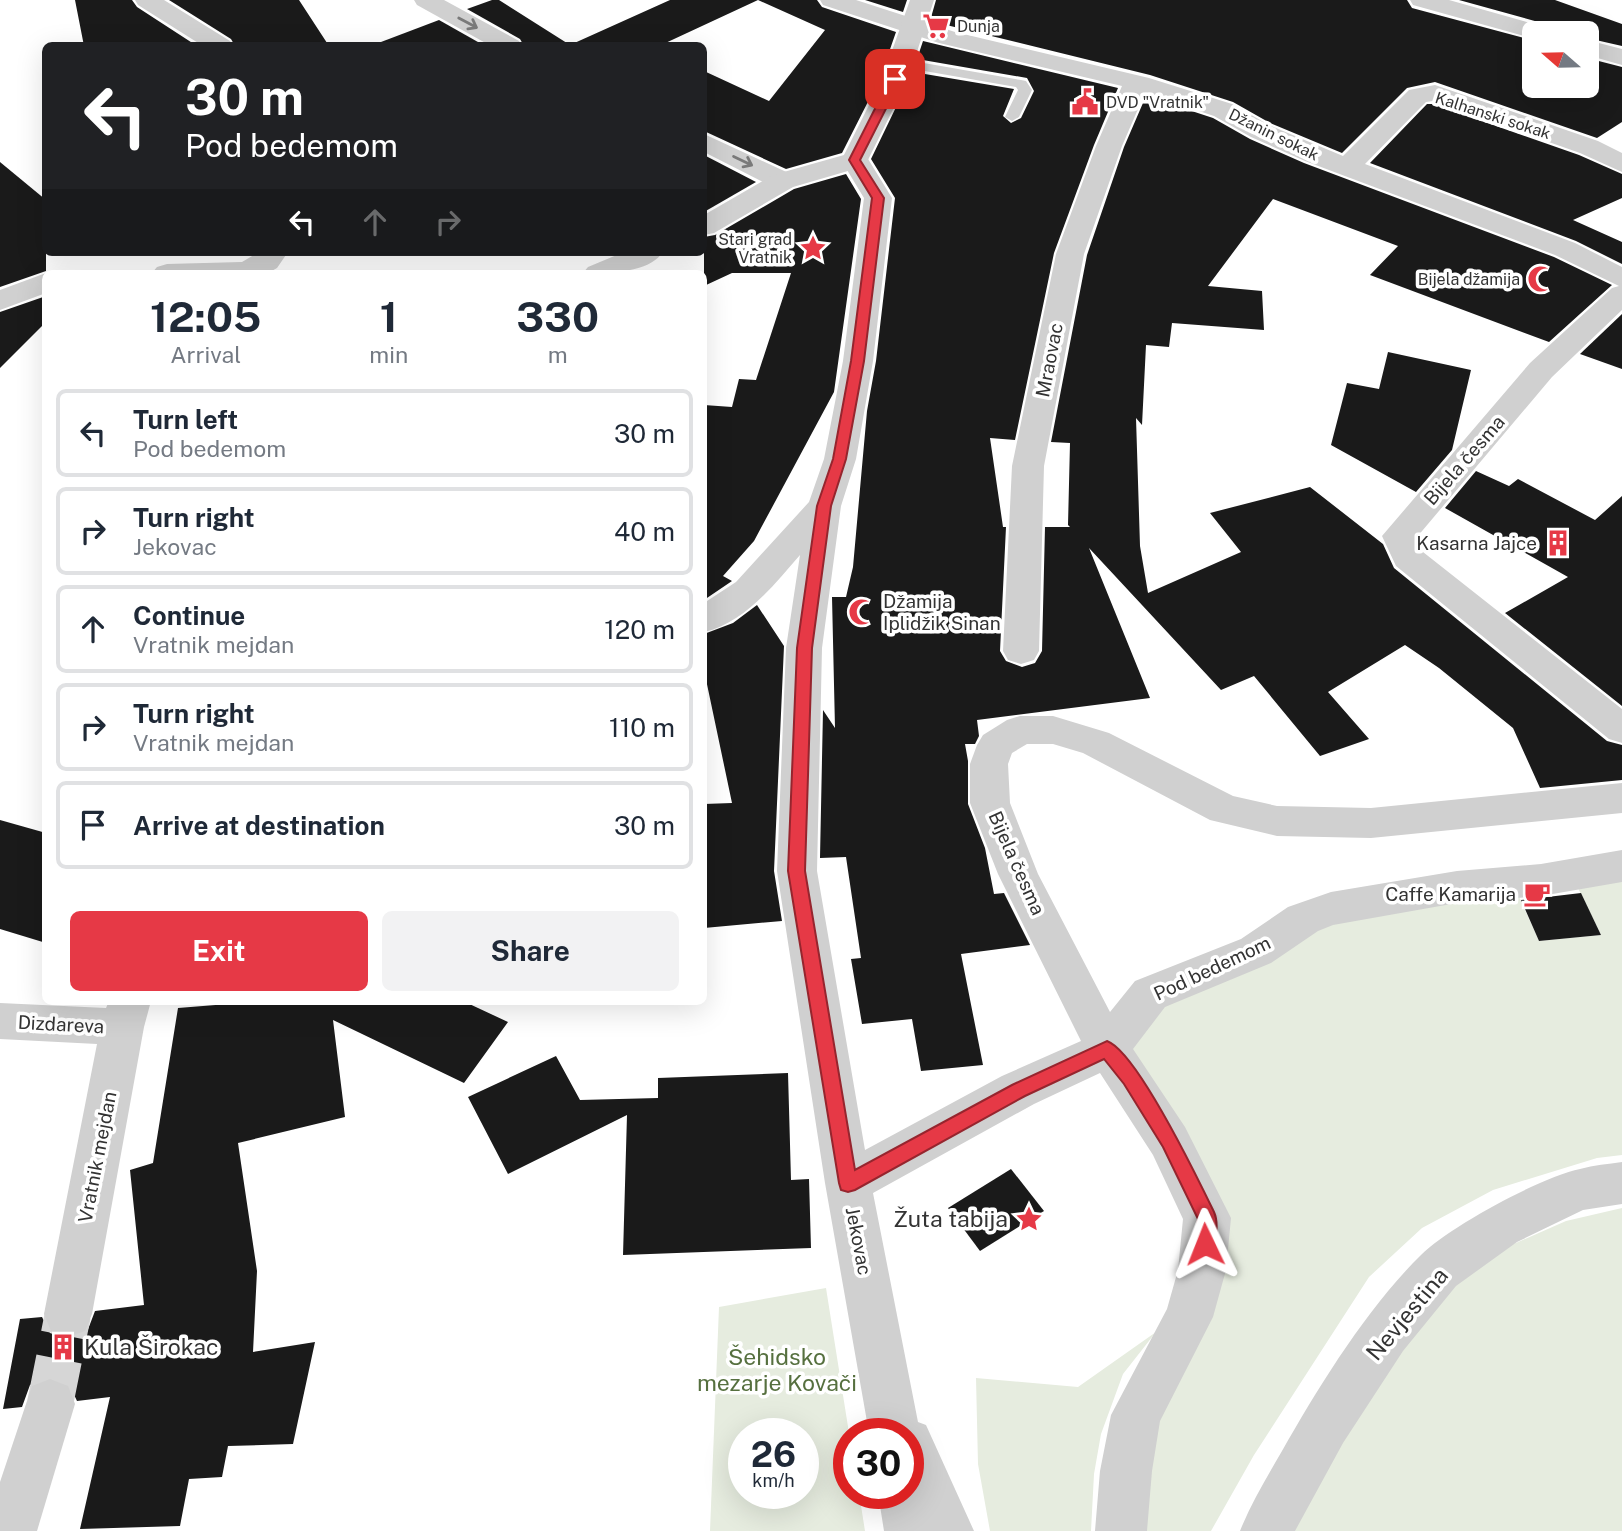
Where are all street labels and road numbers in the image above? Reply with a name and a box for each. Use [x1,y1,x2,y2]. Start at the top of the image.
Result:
street label: Kalhanski sokak [1433,88,1553,143]
street label: Džanin sokak [1226,104,1322,164]
street label: Mraovac [1031,321,1067,399]
street label: Bijela česma [1419,411,1509,509]
street label: Bijela česma [984,808,1050,918]
street label: Pod bedemom [1150,931,1274,1005]
street label: Dizdareva [17,1011,105,1037]
street label: Vratnik mejdan [73,1089,121,1225]
street label: Jekovac [842,1205,876,1277]
street label: Nevjestina [1360,1262,1453,1366]

